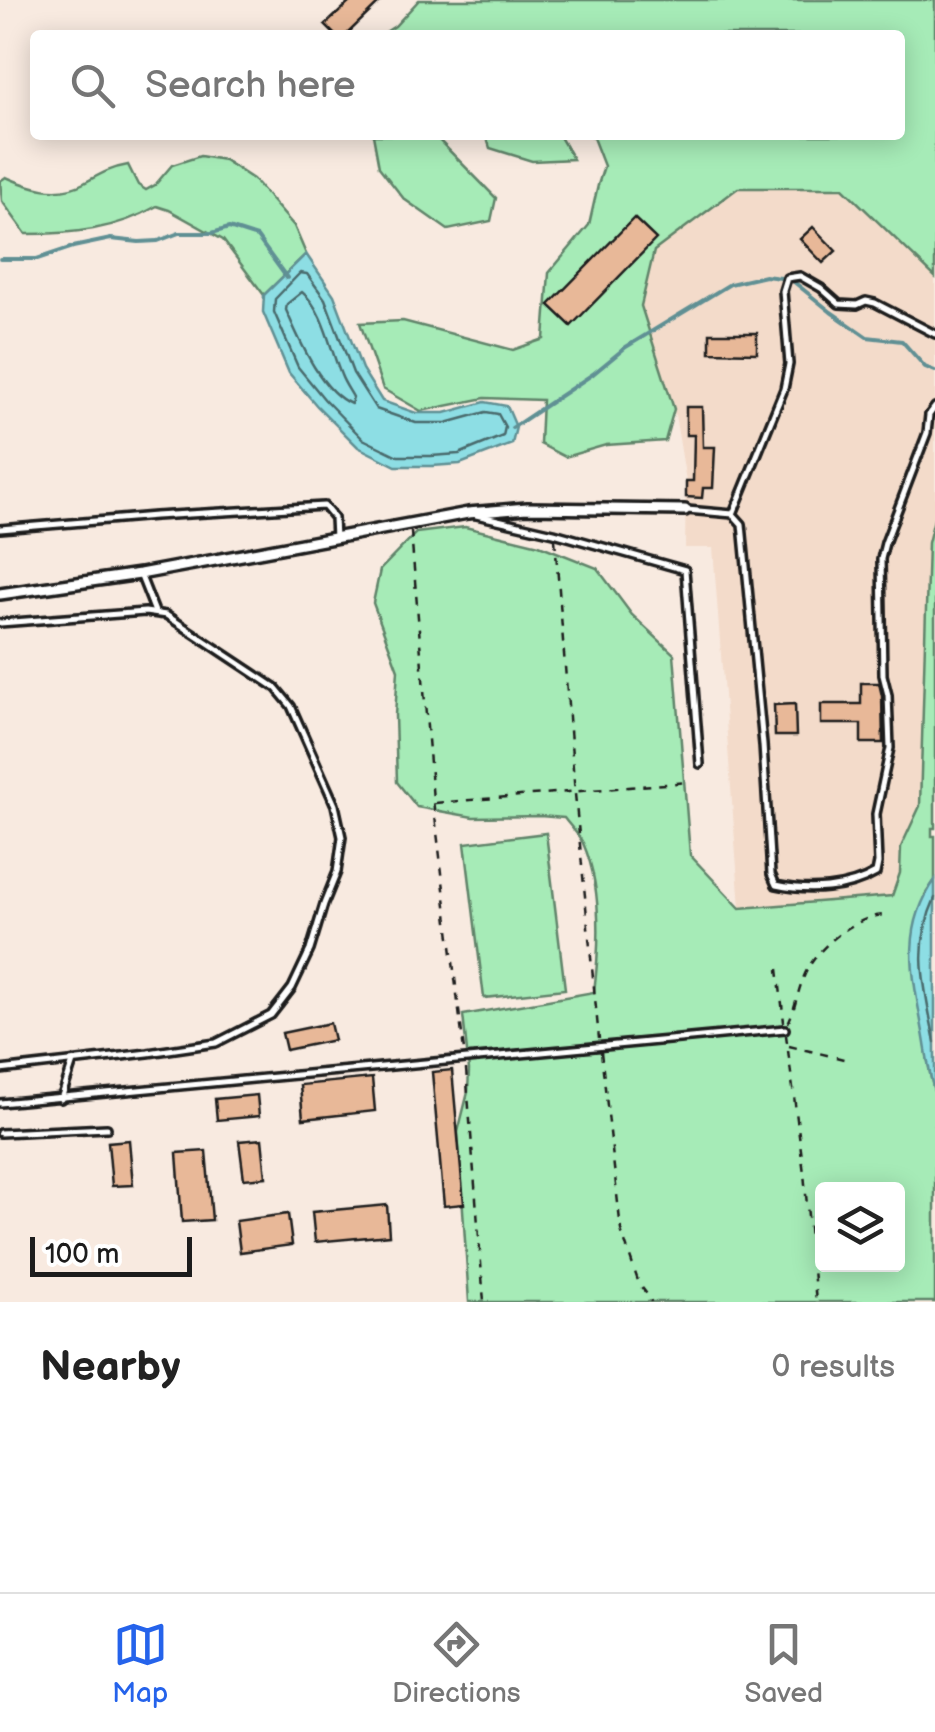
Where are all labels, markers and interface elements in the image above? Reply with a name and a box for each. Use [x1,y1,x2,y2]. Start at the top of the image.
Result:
search box [30,30,905,140]
icon: search [65,58,120,113]
text: Search here [145,63,356,108]
map controls [815,1182,905,1272]
button: layers [815,1182,905,1272]
scale bar [30,1232,192,1276]
text: 100 m [45,1238,119,1271]
text: Nearby [40,1342,180,1393]
text: 0 results [772,1348,895,1387]
tab: Map [112,1617,168,1710]
tab: Directions [392,1617,521,1710]
tab: Saved [745,1617,823,1710]

